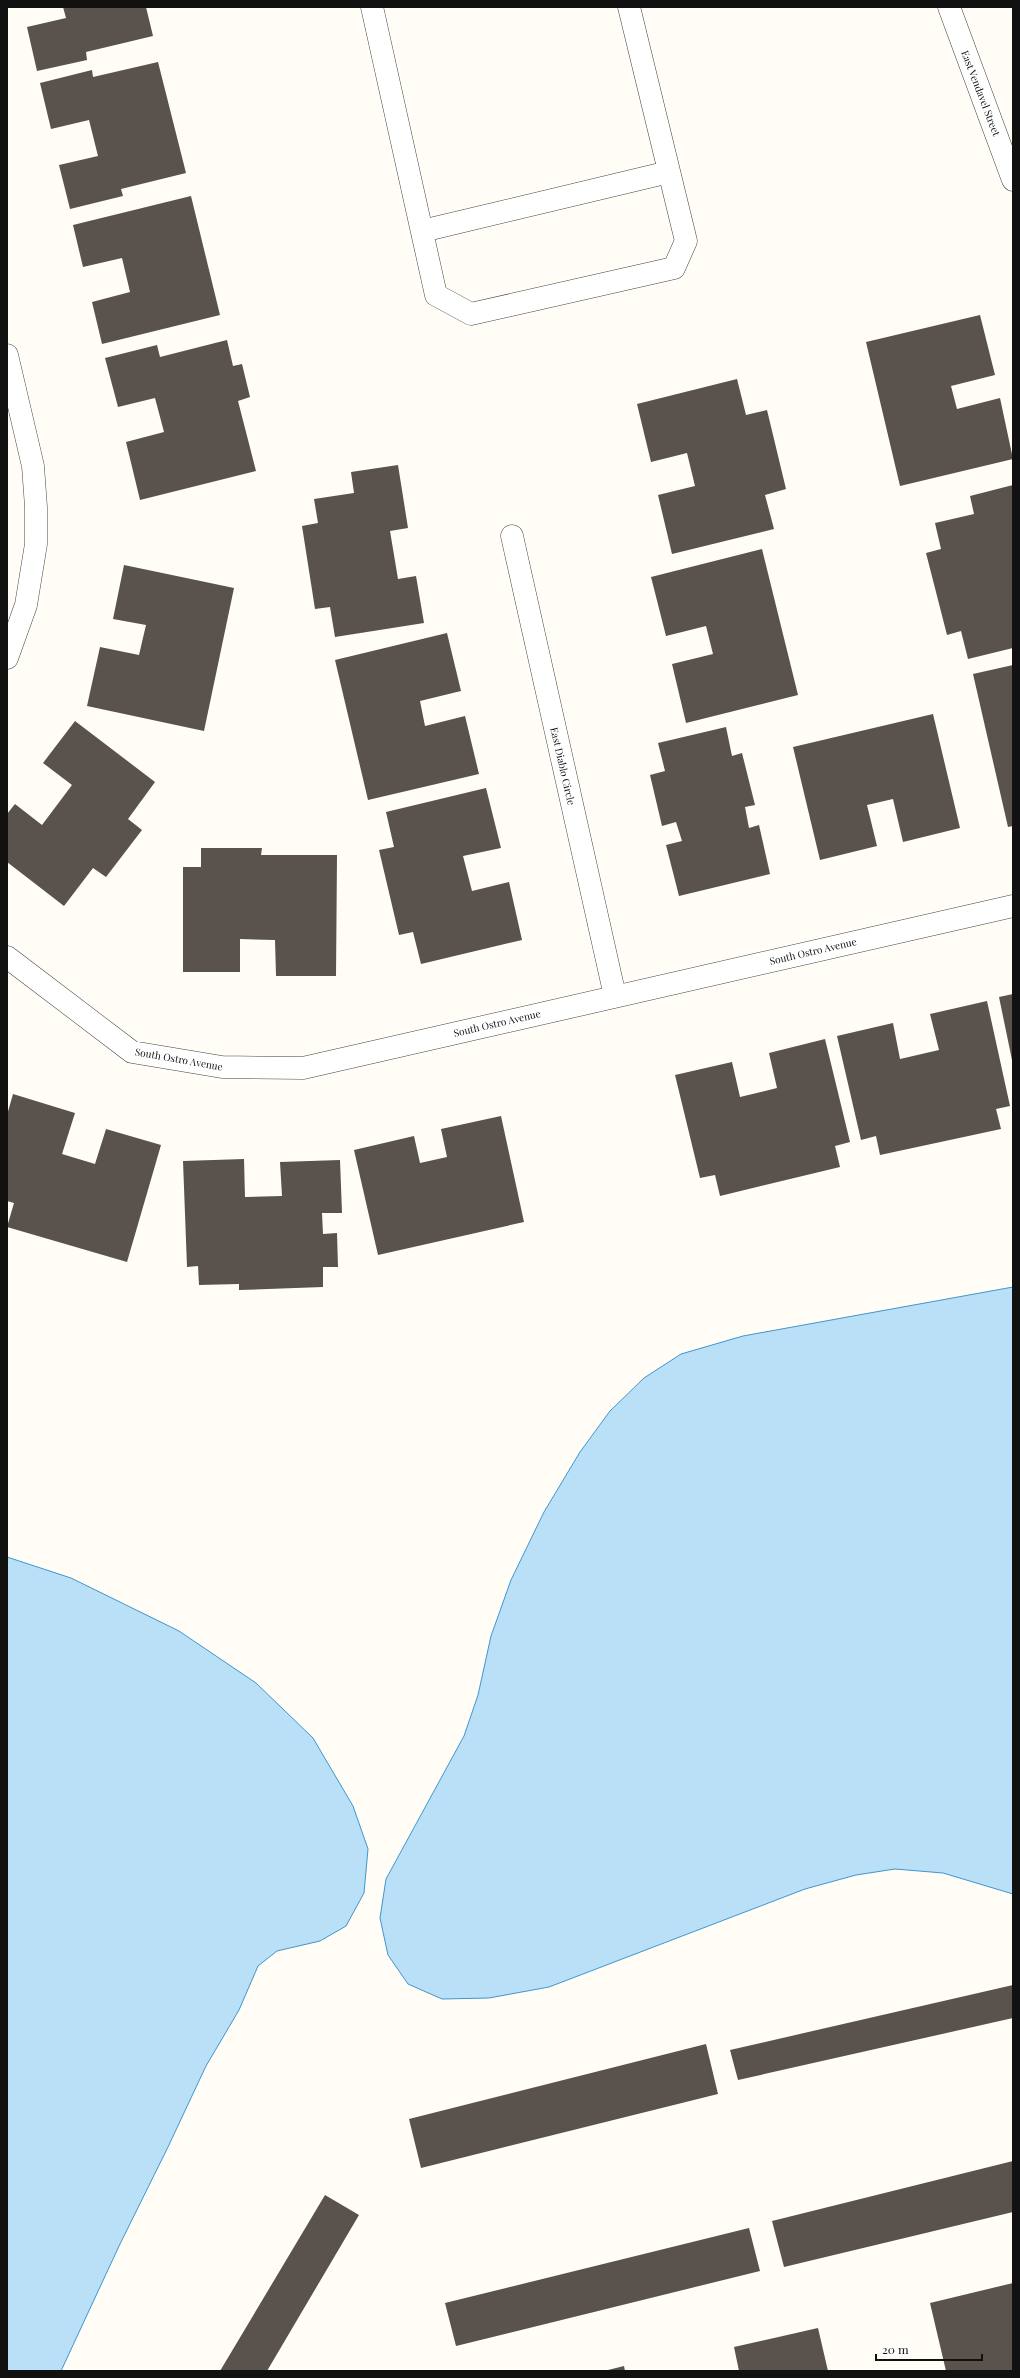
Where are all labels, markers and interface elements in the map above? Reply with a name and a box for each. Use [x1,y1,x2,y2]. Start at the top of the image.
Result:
street label: East Vendavel Street [958,48,1004,138]
street label: East Diablo Circle [547,726,579,806]
street label: South Ostro Avenue [768,934,858,968]
street label: South Ostro Avenue [452,1006,542,1040]
street label: South Ostro Avenue [134,1044,224,1074]
scale bar [876,2336,982,2362]
text: 20 m [882,2341,909,2357]

